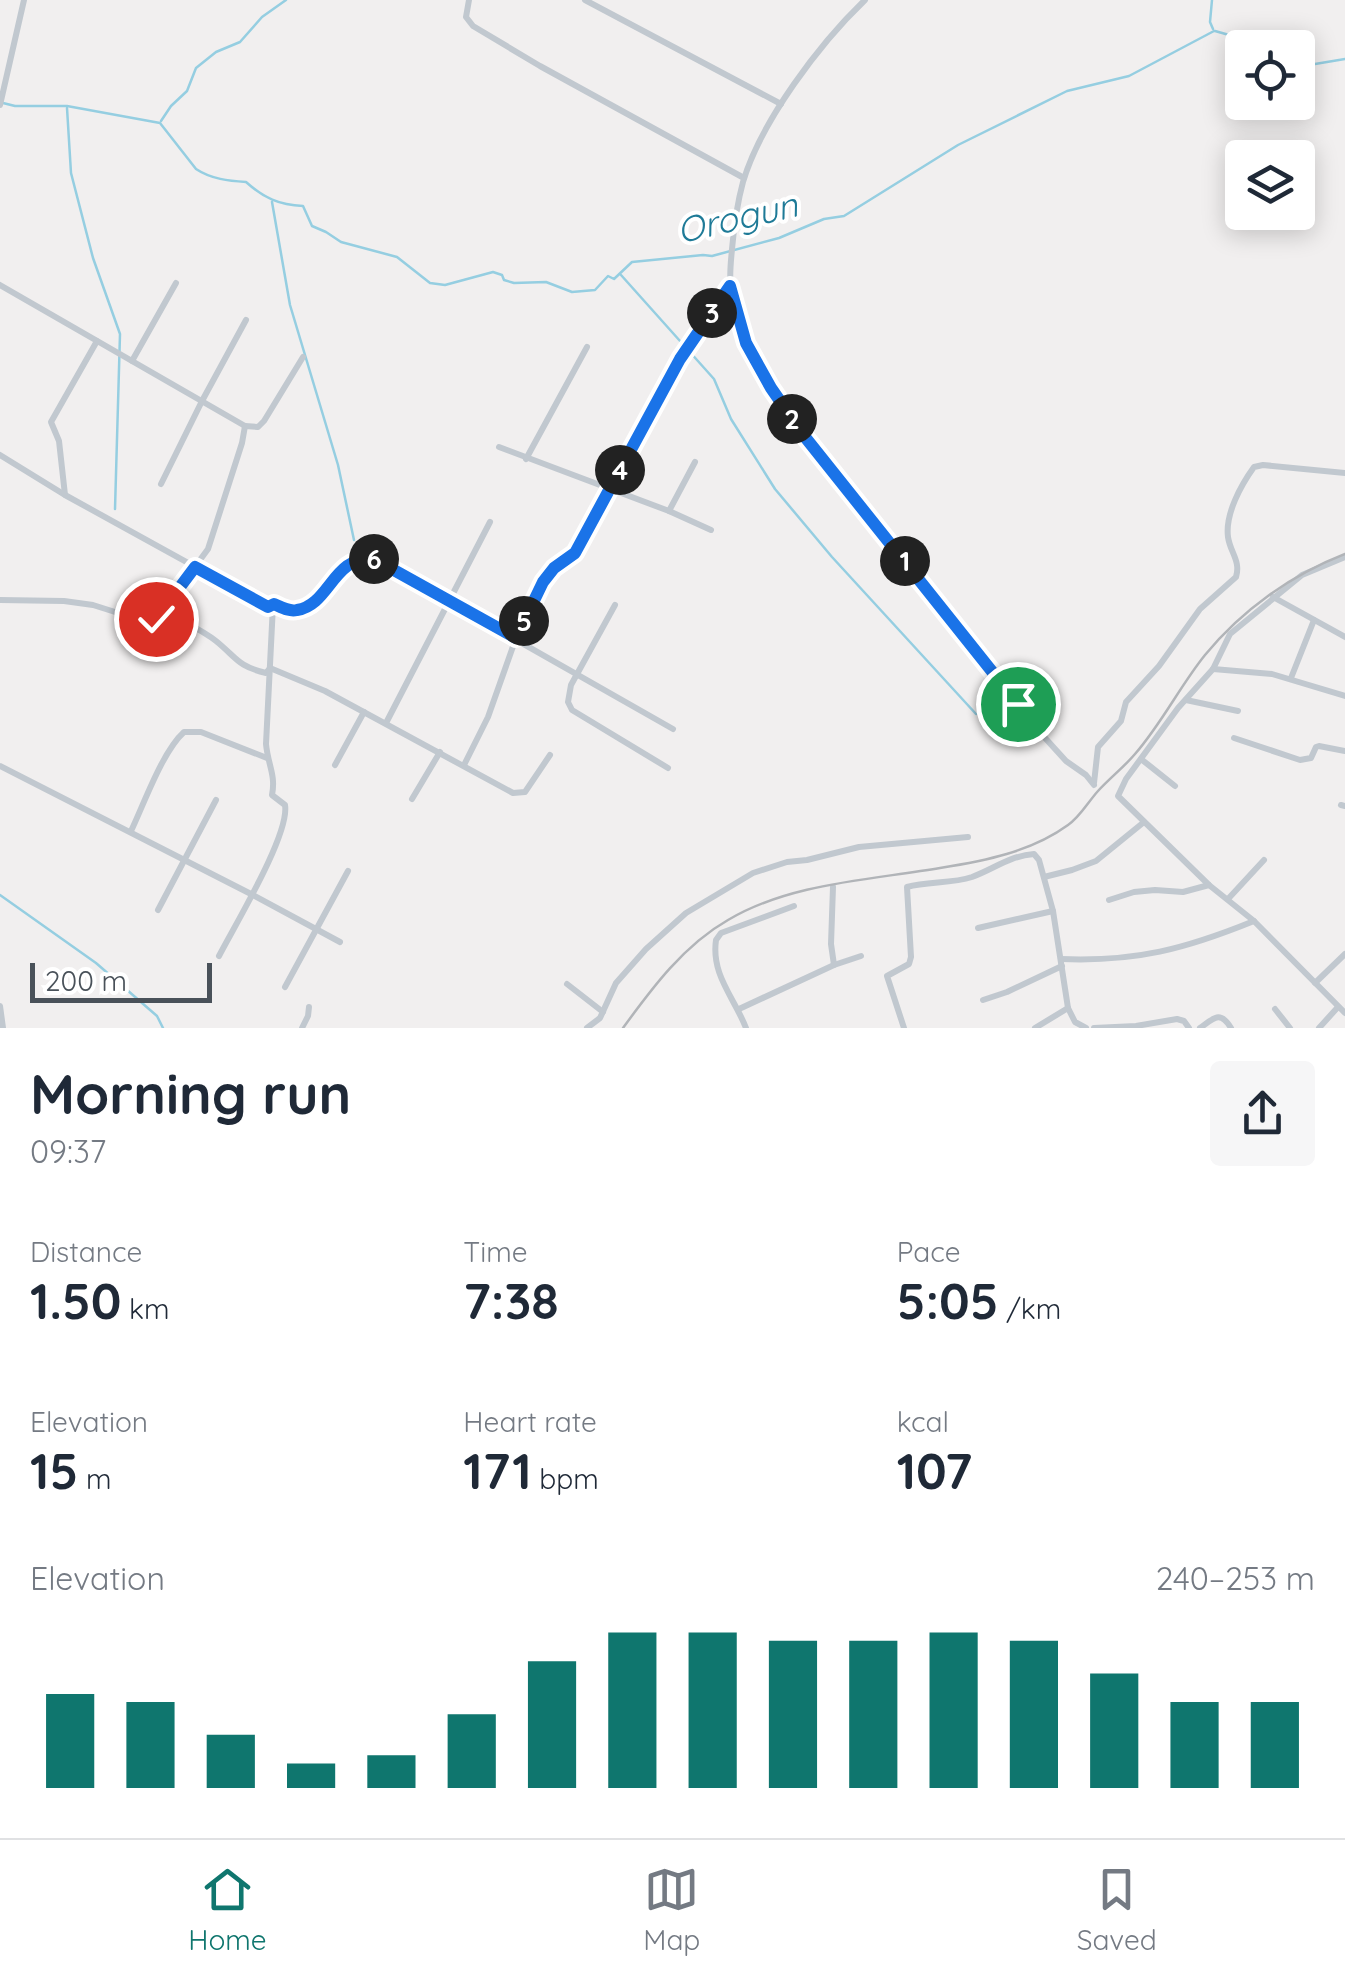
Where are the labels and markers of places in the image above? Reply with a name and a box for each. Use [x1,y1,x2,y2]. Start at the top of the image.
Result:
pin: 3 [687,288,737,338]
pin: 2 [767,394,817,444]
pin: 4 [595,445,645,495]
pin: 6 [349,534,399,584]
pin: 1 [880,536,930,586]
pin [114,577,199,662]
pin: 5 [499,596,549,646]
pin [976,662,1061,747]

